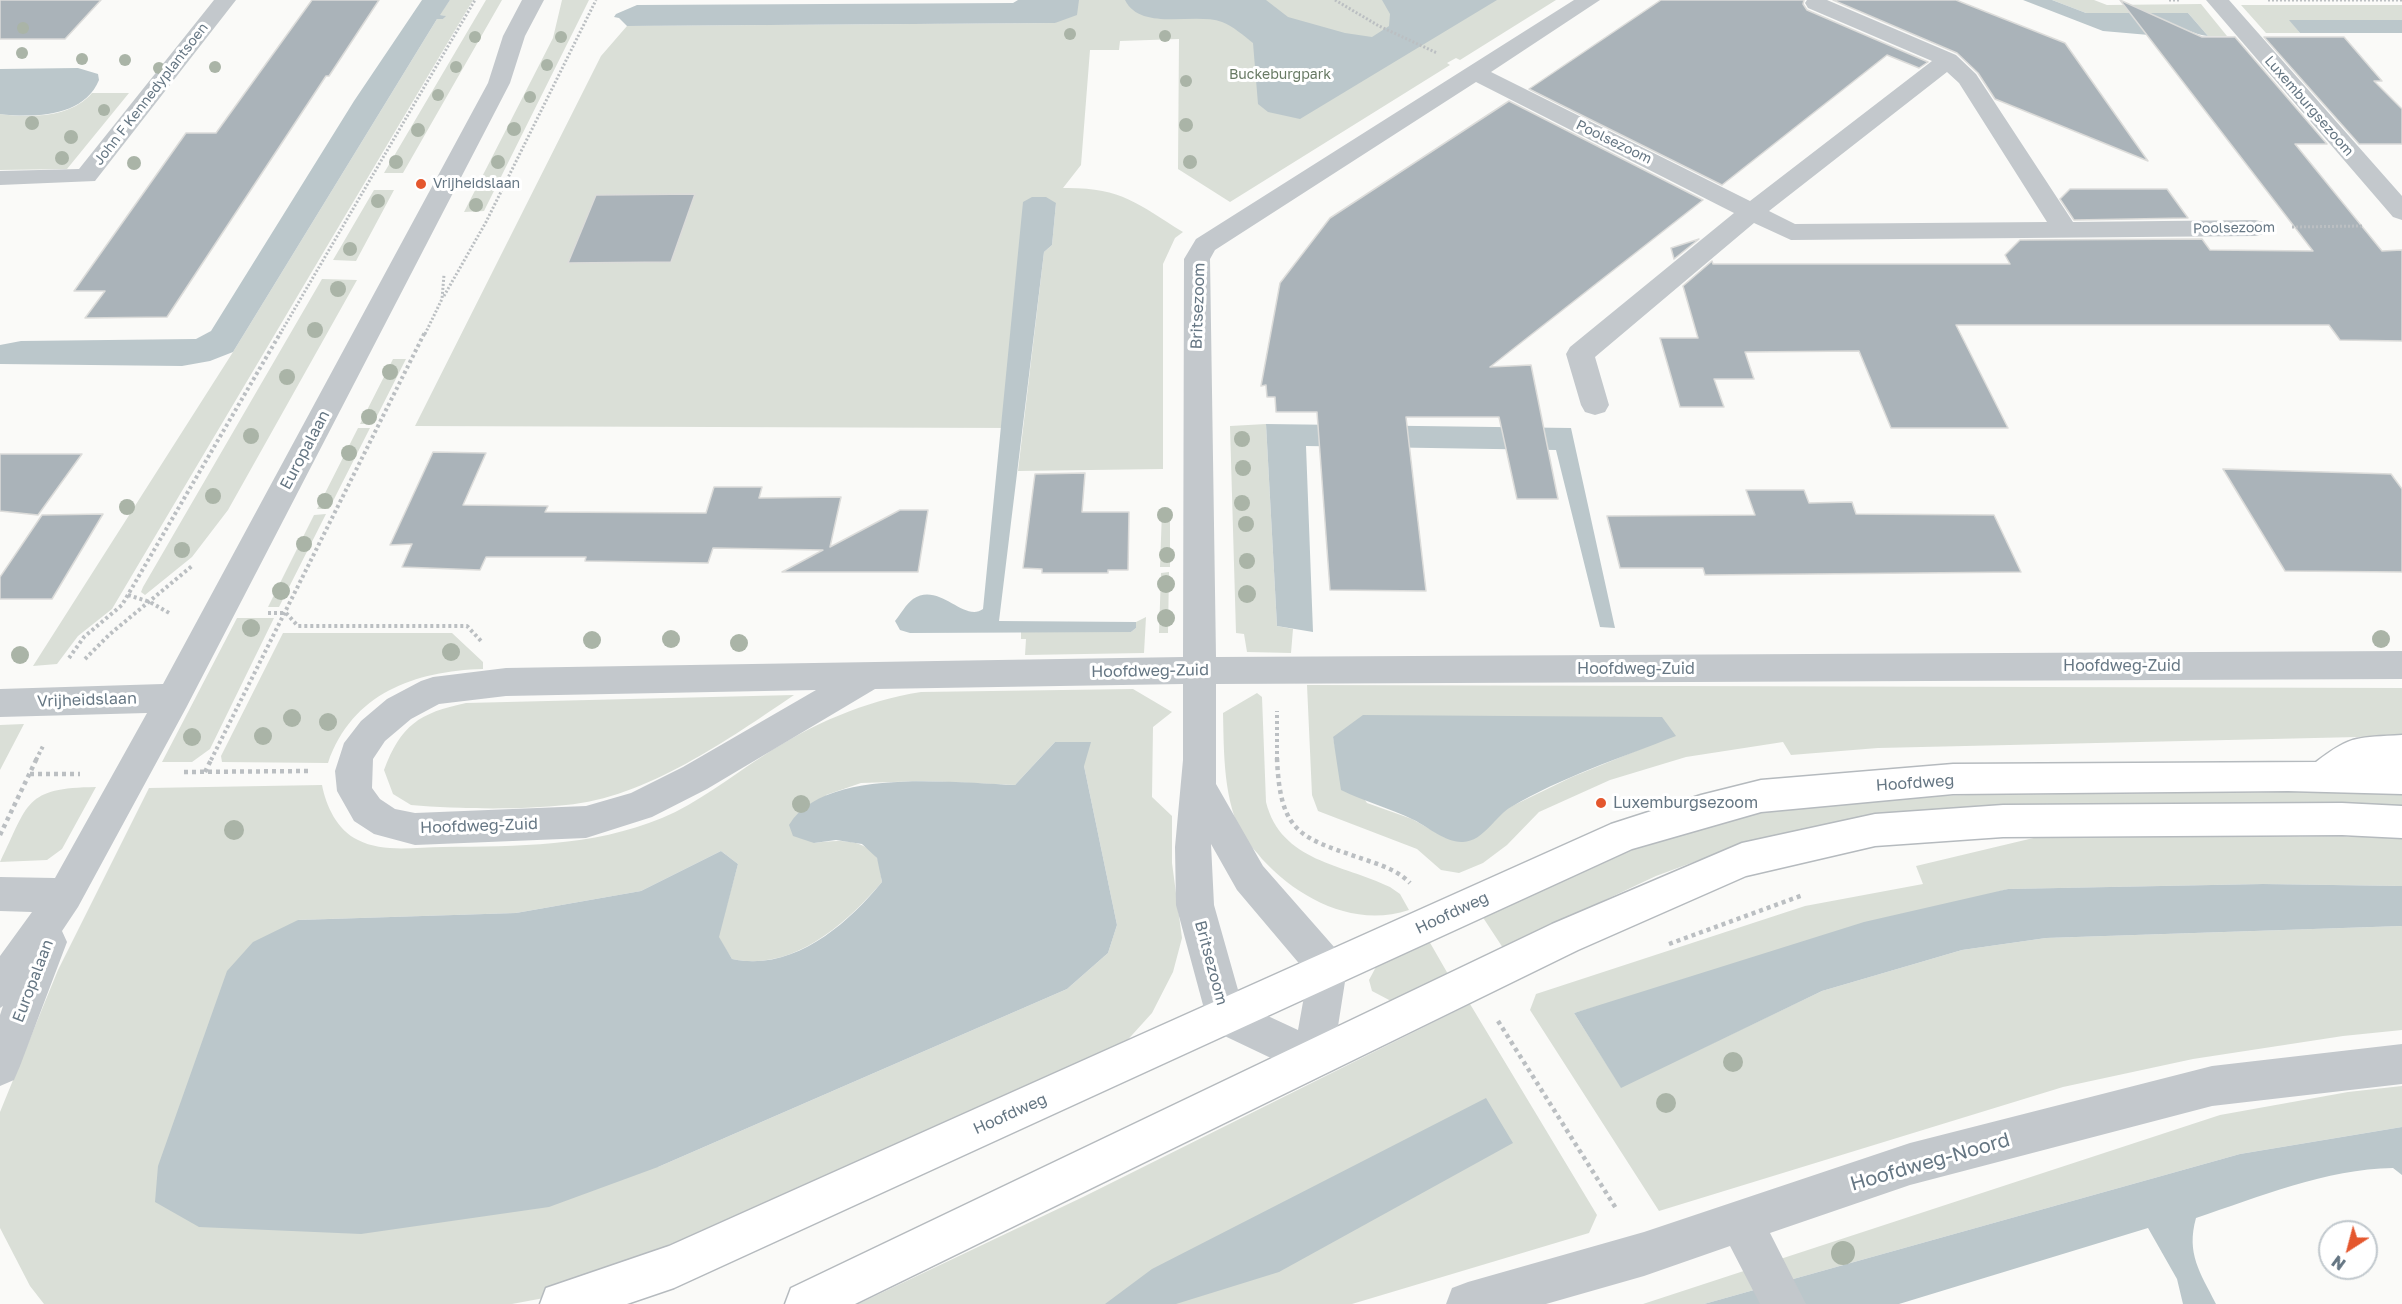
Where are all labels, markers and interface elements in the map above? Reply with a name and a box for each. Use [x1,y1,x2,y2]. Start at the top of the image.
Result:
street label: John F Kennedyplantsoen [90,20,212,168]
street label: Luxemburgsezoom [2261,53,2357,159]
park label: Buckeburgpark [1229,67,1331,83]
street label: Poolsezoom [1573,116,1655,168]
place label: Vrijheidslaan [433,176,520,192]
marker: Vrijheidslaan [414,177,428,191]
street label: Poolsezoom [2193,219,2275,237]
street label: Britsezoom [1187,262,1209,350]
street label: Europalaan [276,407,334,493]
street label: Hoofdweg-Zuid [2063,656,2181,676]
street label: Hoofdweg-Zuid [1577,659,1695,679]
street label: Hoofdweg-Zuid [1091,660,1209,682]
street label: Vrijheidslaan [37,689,137,711]
street label: Hoofdweg [1875,771,1955,795]
place label: Luxemburgsezoom [1613,793,1758,813]
marker: Luxemburgsezoom [1594,796,1608,810]
street label: Hoofdweg-Zuid [420,814,538,838]
street label: Hoofdweg [1412,888,1492,938]
street label: Britsezoom [1190,919,1232,1007]
street label: Europalaan [8,937,58,1025]
street label: Hoofdweg [970,1089,1050,1139]
street label: Hoofdweg-Noord [1847,1128,2013,1196]
north arrow [2318,1220,2378,1280]
text: N [2328,1251,2349,1275]

